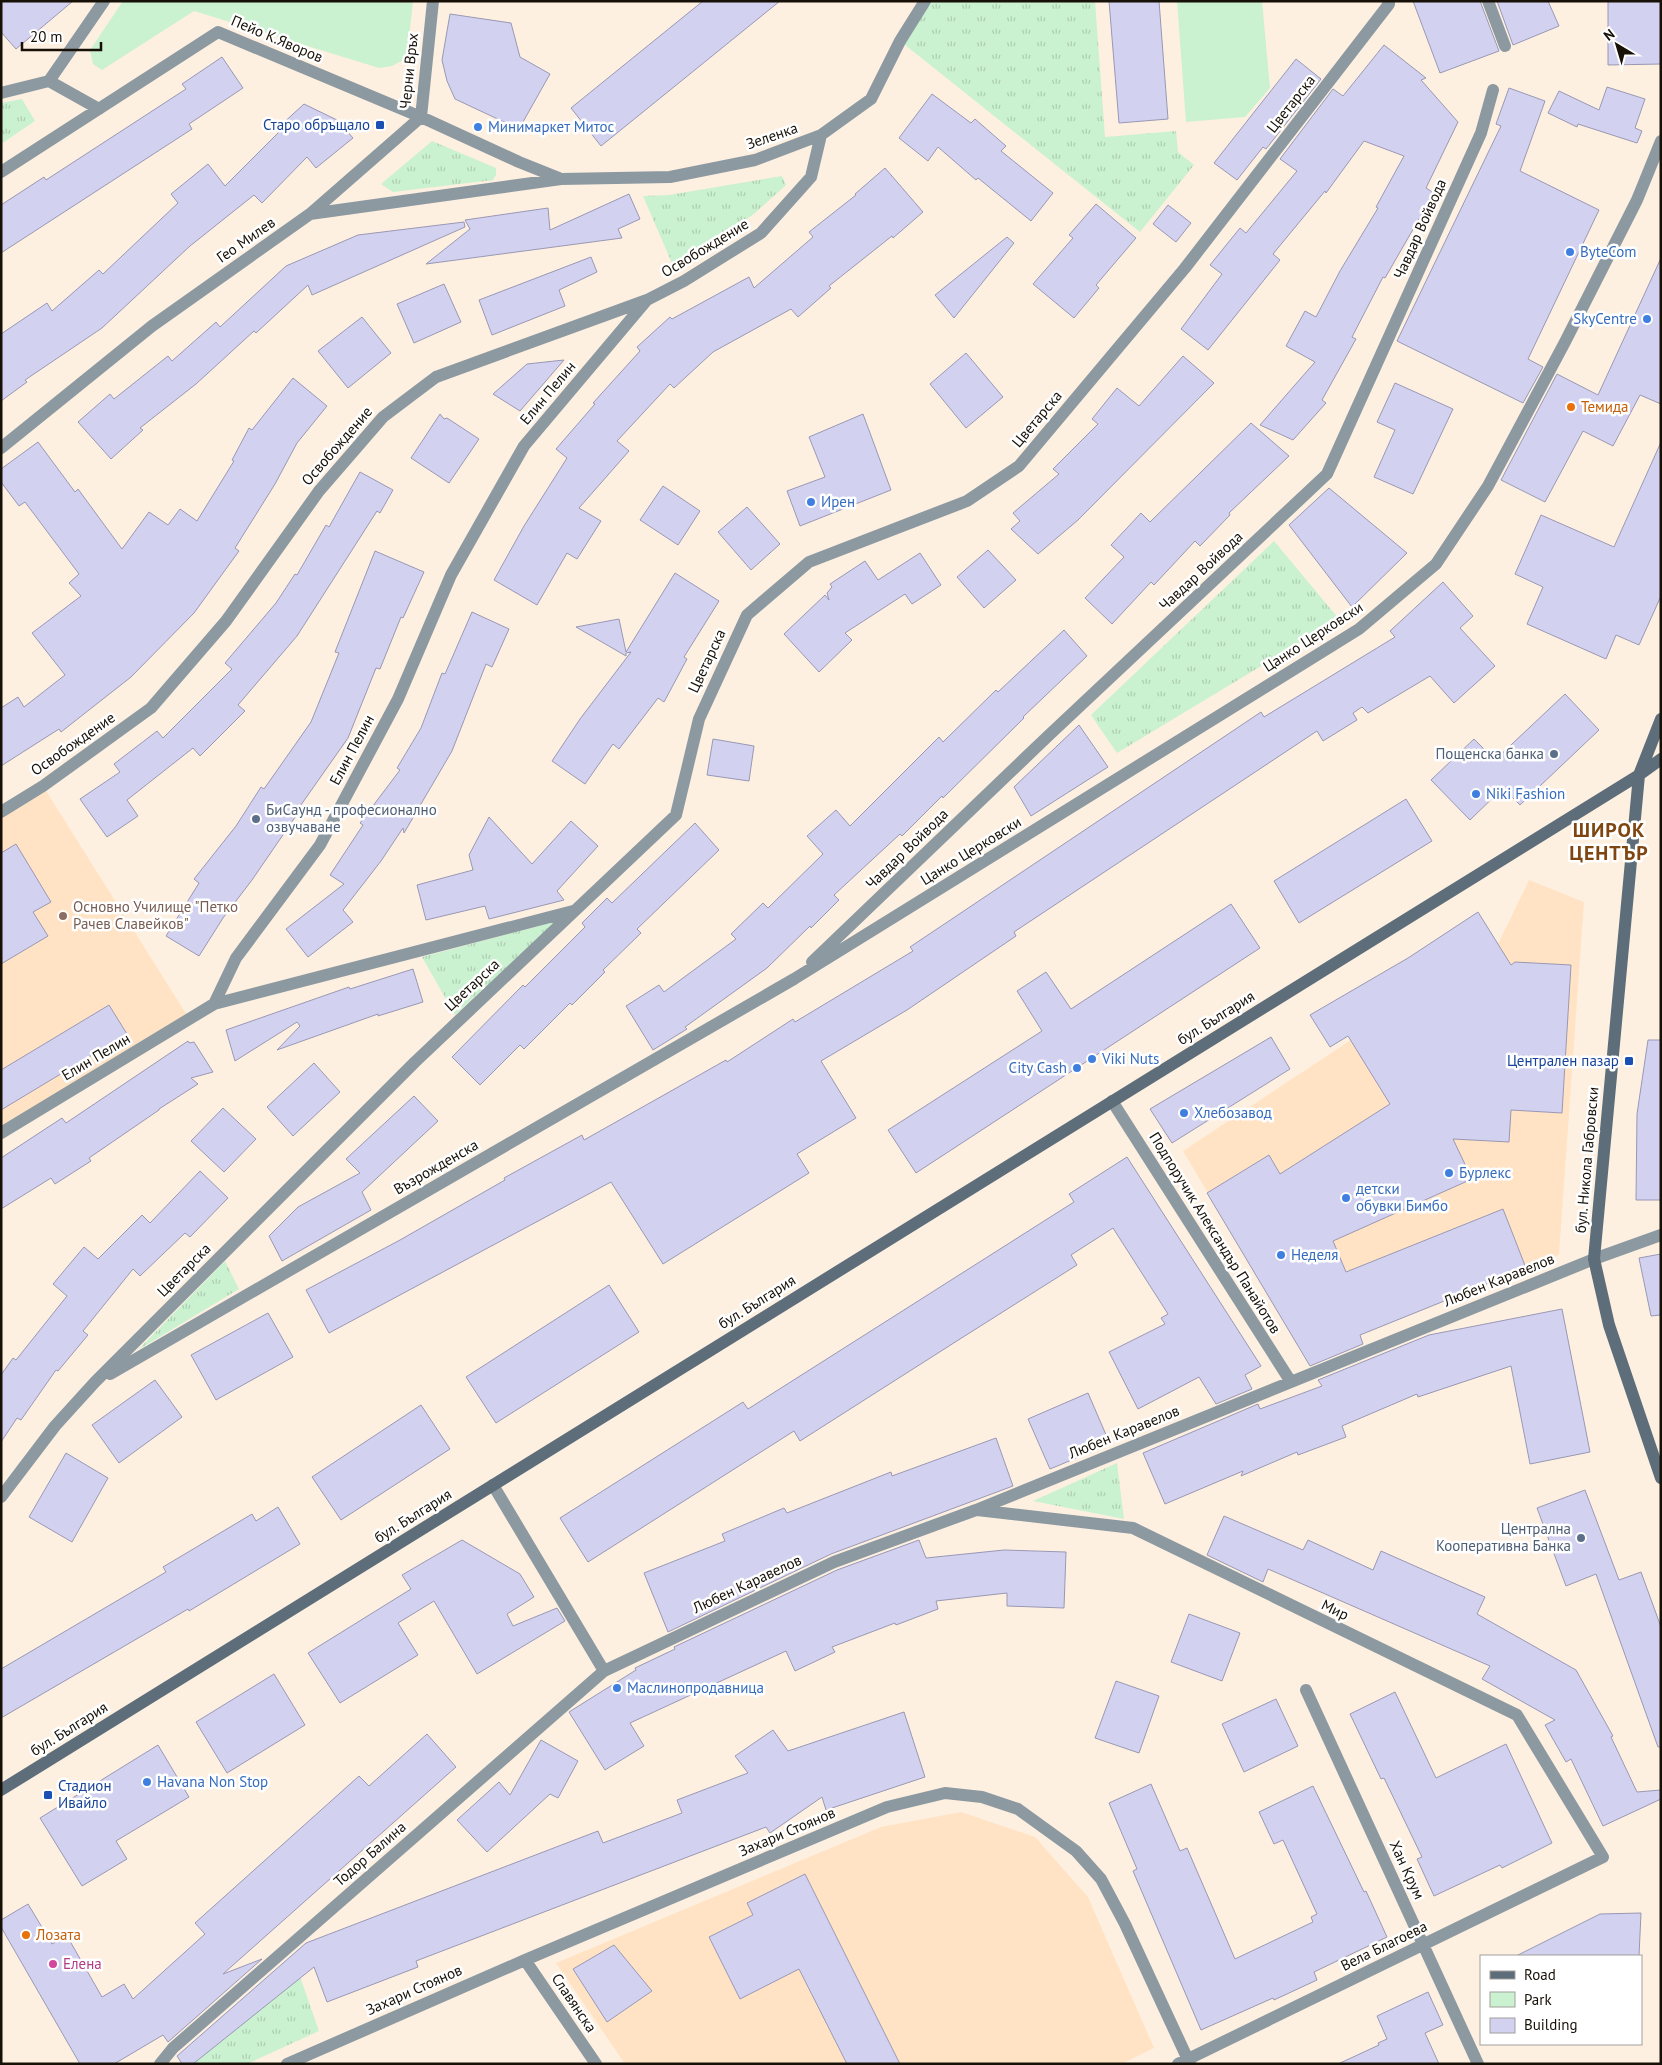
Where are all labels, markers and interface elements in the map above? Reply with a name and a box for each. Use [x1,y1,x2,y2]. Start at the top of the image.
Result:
street label: Пейо К.Яворов [228,11,326,66]
scale bar [22,20,101,52]
north arrow [1592,20,1642,70]
text: N [1600,25,1618,45]
text: 20 m [30,27,63,46]
street label: Черни Връх [395,32,422,110]
street label: Цветарска [1262,71,1319,136]
place label: Старо обръщало [263,115,370,134]
place label: Минимаркет Митос [488,117,615,136]
street label: Зеленка [744,118,800,153]
marker: Старо обръщало [374,119,386,131]
marker: Минимаркет Митос [472,121,484,133]
street label: Чавдар Войвода [1389,176,1450,282]
street label: Гео Милев [213,213,279,267]
street label: Освобождение [658,214,752,281]
place label: ByteCom [1580,242,1637,261]
marker: ByteCom [1564,246,1576,258]
place label: SkyCentre [1573,309,1637,328]
marker: SkyCentre [1641,313,1653,325]
street label: Елин Пелин [516,357,580,428]
street label: Цветарска [1007,386,1066,451]
place label: Темида [1581,397,1628,416]
marker: Темида [1565,401,1577,413]
street label: Освобождение [297,402,376,489]
place label: Ирен [821,492,855,511]
marker: Ирен [805,496,817,508]
street label: Чавдар Войвода [1155,527,1247,614]
street label: Цанко Церковски [1259,597,1366,676]
street label: Цветарска [684,626,730,696]
street label: Освобождение [27,708,119,780]
street label: Елин Пелин [325,711,378,788]
place label: Пощенска банка [1435,744,1544,763]
marker: Пощенска банка [1548,748,1560,760]
place label: Niki Fashion [1486,784,1565,803]
marker: Niki Fashion [1470,788,1482,800]
place label: БиСаунд - професионално озвучаване [266,800,437,836]
street label: Чавдар Войвода [861,804,952,893]
street label: Цанко Церковски [917,812,1025,889]
marker: БиСаунд - професионално озвучаване [250,813,262,825]
district label: ШИРОК ЦЕНТЪР [1569,817,1649,866]
place label: Основно Училище "Петко Рачев Славейков" [73,897,238,933]
marker: Основно Училище "Петко Рачев Славейков" [57,910,69,922]
street label: Цветарска [440,954,503,1015]
street label: бул. България [1173,986,1258,1049]
street label: Елин Пелин [58,1029,134,1085]
place label: Viki Nuts [1101,1049,1159,1068]
place label: Централен пазар [1507,1051,1619,1070]
marker: Viki Nuts [1086,1053,1098,1065]
marker: Централен пазар [1623,1055,1635,1067]
place label: City Cash [1009,1058,1067,1077]
marker: City Cash [1071,1062,1083,1074]
street label: бул. Никола Габровски [1571,1086,1602,1234]
place label: Хлебозавод [1194,1103,1272,1122]
marker: Хлебозавод [1178,1107,1190,1119]
street label: Подпоручик Александър Панайотов [1145,1128,1286,1337]
street label: Възрожденска [390,1135,481,1198]
place label: Бурлекс [1459,1163,1511,1182]
marker: Бурлекс [1443,1167,1455,1179]
place label: детски обувки Бимбо [1356,1179,1448,1215]
marker: детски обувки Бимбо [1340,1192,1352,1204]
street label: Цветарска [153,1239,215,1301]
place label: Неделя [1291,1245,1338,1264]
marker: Неделя [1275,1249,1287,1261]
street label: Любен Каравелов [1440,1249,1557,1311]
street label: бул. България [714,1270,799,1333]
street label: Любен Каравелов [1065,1401,1182,1463]
street label: бул. България [370,1484,455,1547]
place label: Централна Кооперативна Банка [1436,1519,1571,1555]
marker: Централна Кооперативна Банка [1575,1532,1587,1544]
street label: Любен Каравелов [688,1550,804,1617]
street label: Мир [1318,1595,1352,1624]
place label: Маслинопродавница [627,1678,764,1697]
marker: Маслинопродавница [611,1682,623,1694]
street label: бул. България [26,1697,111,1760]
place label: Havana Non Stop [157,1772,268,1791]
place label: Стадион Ивайло [58,1776,112,1812]
marker: Havana Non Stop [141,1776,153,1788]
marker: Стадион Ивайло [42,1789,54,1801]
street label: Захари Стоянов [736,1803,838,1860]
street label: Тодор Балина [330,1817,410,1890]
street label: Хан Крум [1386,1837,1429,1902]
street label: Вела Благоева [1337,1916,1430,1975]
place label: Лозата [35,1925,81,1944]
marker: Лозата [20,1929,32,1941]
place label: Елена [63,1954,102,1973]
legend [1480,1955,1642,2045]
marker: Елена [47,1958,59,1970]
street label: Захари Стоянов [363,1960,465,2019]
text: Road [1524,1965,1556,1984]
street label: Славянска [548,1970,601,2036]
text: Park [1524,1990,1552,2009]
text: Building [1524,2015,1578,2034]

